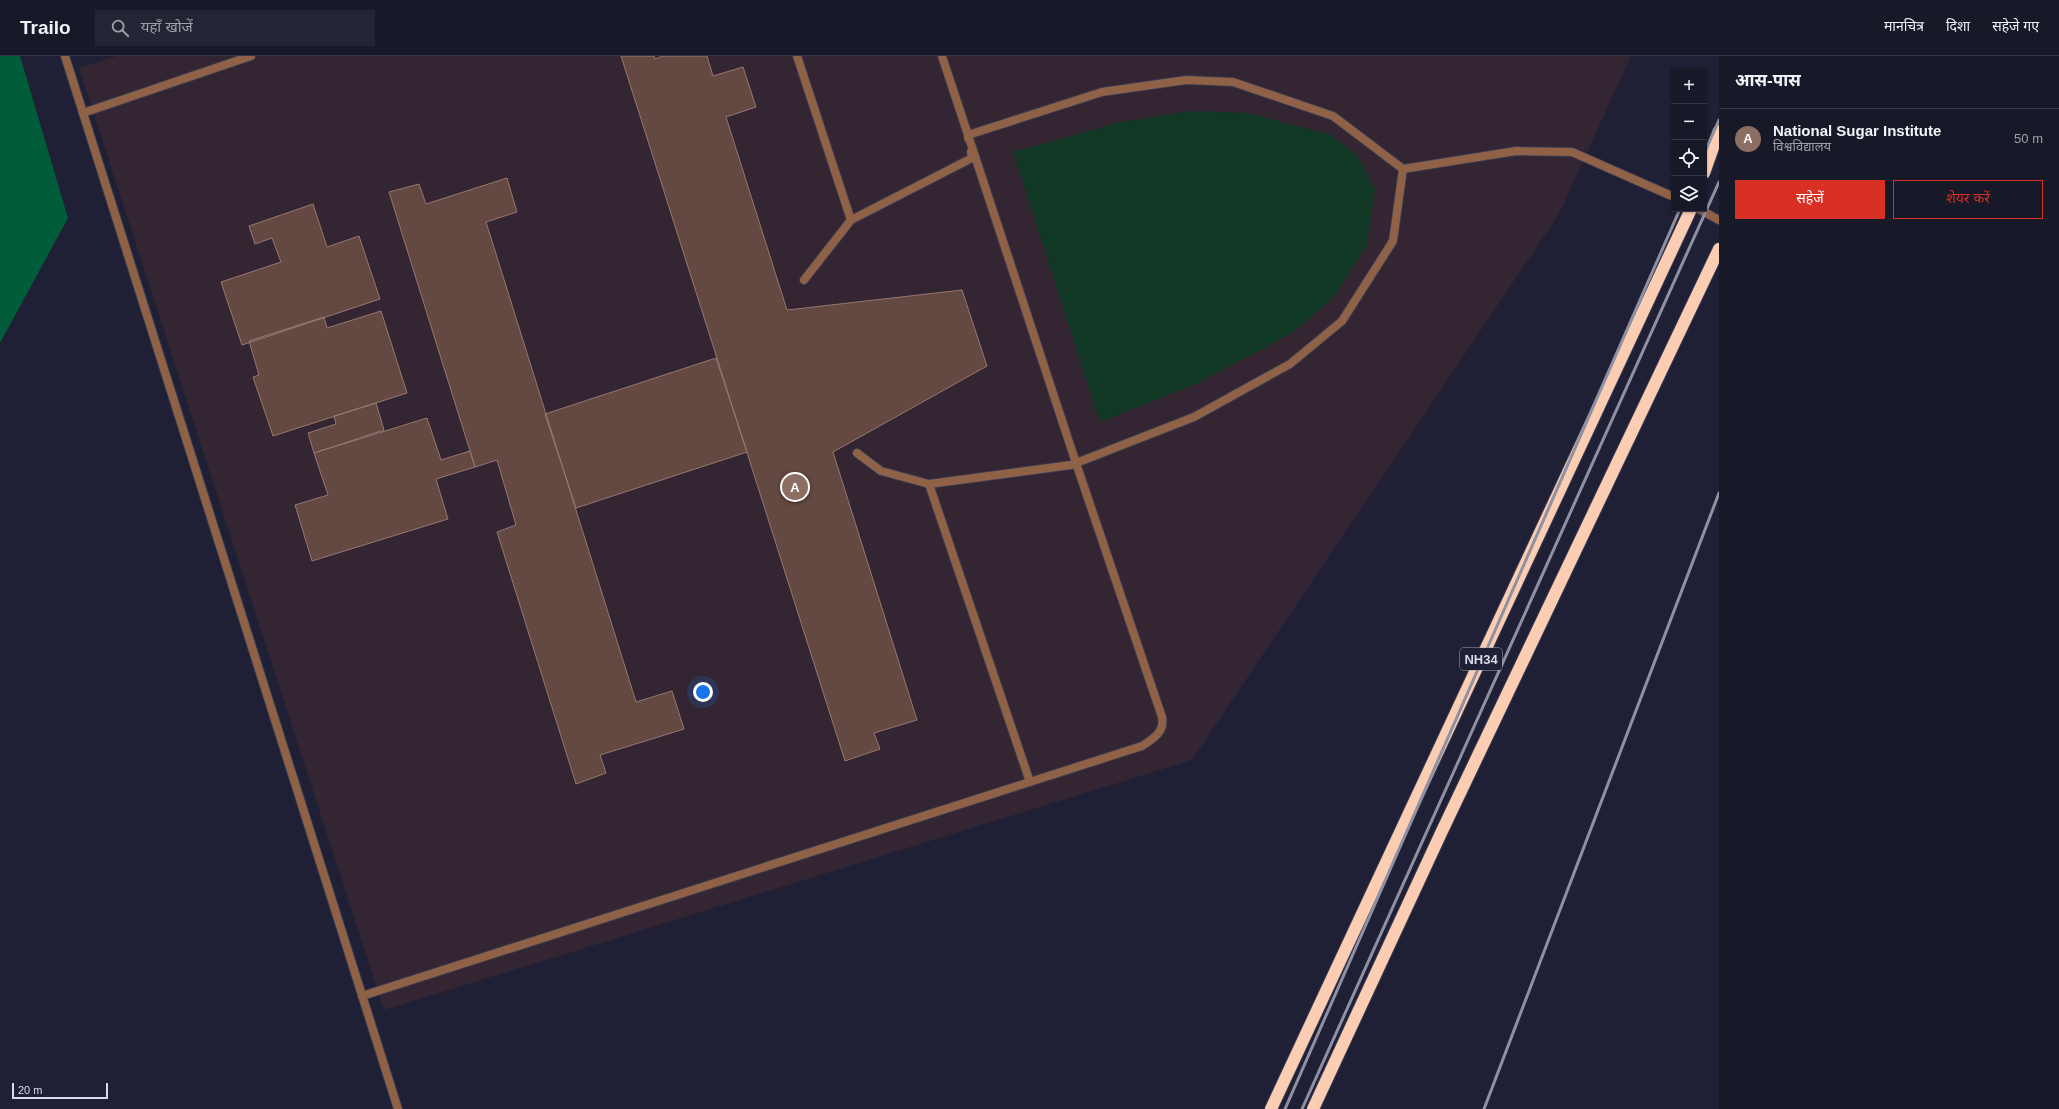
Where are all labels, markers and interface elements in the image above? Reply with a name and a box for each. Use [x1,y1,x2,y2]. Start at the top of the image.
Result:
search box [95,10,375,46]
text: Trailo [20,17,71,38]
icon: search [109,17,131,39]
text: यहाँ खोजें [141,18,193,35]
text: मानचित्र [1884,18,1924,34]
text: दिशा [1946,18,1970,34]
text: सहेजे गए [1992,18,2039,34]
map controls [1671,68,1707,212]
button: + [1671,68,1707,104]
text: आस-पास [1735,71,1801,90]
button: − [1671,104,1707,140]
text: National Sugar Institute [1773,122,1941,139]
text: A [1743,131,1753,146]
text: 50 m [2014,131,2043,146]
text: विश्वविद्यालय [1773,139,1831,154]
button: locate [1671,140,1707,176]
button: layers [1671,176,1707,212]
button: सहेजें [1735,180,1885,219]
button: शेयर करें [1893,180,2043,219]
pin: A [782,472,808,502]
road number: NH34 [1460,648,1502,670]
your location [693,682,713,702]
scale bar [12,1081,108,1100]
text: 20 m [18,1084,42,1096]

